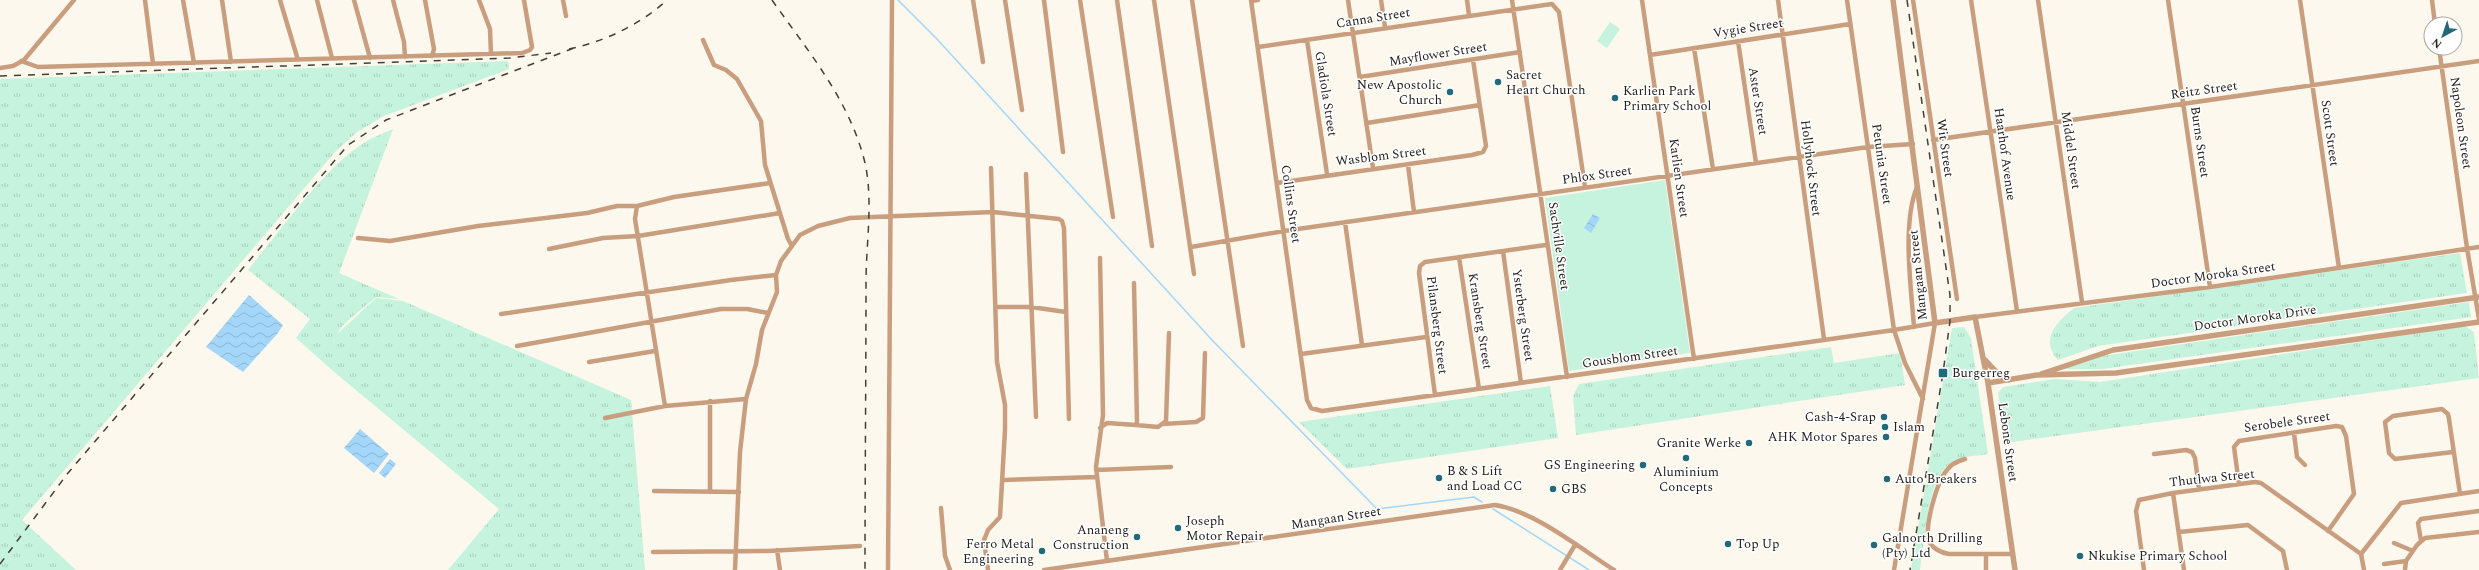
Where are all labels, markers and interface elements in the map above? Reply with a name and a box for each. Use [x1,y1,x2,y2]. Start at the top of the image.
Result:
street label: Canna Street [1335,2,1412,34]
street label: Vygie Street [1712,13,1785,43]
north arrow [2423,16,2463,56]
text: N [2428,34,2446,53]
street label: Mayflower Street [1388,36,1489,72]
street label: Gladiola Street [1309,50,1343,138]
place label: Sacret Heart Church [1506,65,1586,100]
street label: Aster Street [1743,66,1773,137]
place label: New Apostolic Church [1357,75,1442,110]
street label: Reitz Street [2169,75,2239,105]
street label: Napoleon Street [2445,75,2477,171]
marker: Sacret Heart Church [1493,77,1503,87]
place label: Karlien Park Primary School [1623,81,1712,116]
marker: New Apostolic Church [1445,87,1455,97]
marker: Karlien Park Primary School [1610,93,1620,103]
street label: Scott Street [2315,98,2345,168]
street label: Burns Street [2185,105,2215,179]
street label: Haarhof Avenue [1989,106,2021,202]
street label: Middel Street [2056,110,2086,191]
street label: Wit Street [1931,118,1959,179]
street label: Hollyhock Street [1795,119,1827,218]
street label: Petunia Street [1866,122,1898,206]
street label: Karlien Street [1664,137,1695,219]
street label: Wasblom Street [1335,140,1428,171]
street label: Phlox Street [1561,160,1634,190]
street label: Collins Street [1276,164,1306,245]
street label: Sachville Street [1543,201,1575,292]
street label: Mangaan Street [1903,228,1933,321]
street label: Doctor Moroka Street [2149,256,2277,294]
street label: Ysterberg Street [1507,267,1539,363]
street label: Kransberg Street [1463,271,1498,371]
street label: Pilansberg Street [1421,275,1453,376]
street label: Doctor Moroka Drive [2192,299,2318,337]
street label: Gousblom Street [1581,340,1680,374]
place label: Burgerreg [1952,363,2010,383]
marker: Burgerreg [1937,367,1949,379]
street label: Lebone Street [1993,401,2024,483]
street label: Serobele Street [2243,406,2332,438]
place label: Cash-4-Srap [1805,407,1876,427]
marker: Cash-4-Srap [1879,412,1889,422]
place label: Islam [1893,417,1925,437]
marker: Islam [1880,422,1890,432]
place label: AHK Motor Spares [1768,427,1878,447]
marker: AHK Motor Spares [1881,432,1891,442]
place label: Granite Werke [1656,433,1741,453]
marker: Granite Werke [1744,438,1754,448]
marker: Aluminium Concepts [1681,453,1691,463]
place label: GS Engineering [1544,455,1635,475]
marker: GS Engineering [1638,460,1648,470]
place label: B & S Lift and Load CC [1447,461,1523,496]
place label: Aluminium Concepts [1653,462,1719,497]
street label: Thutlwa Street [2168,464,2256,492]
place label: Auto Breakers [1895,469,1977,489]
marker: B & S Lift and Load CC [1434,473,1444,483]
marker: Auto Breakers [1882,474,1892,484]
place label: GBS [1561,479,1587,499]
marker: GBS [1548,484,1558,494]
street label: Mangaan Street [1290,501,1383,535]
place label: Joseph Motor Repair [1186,511,1263,546]
place label: Ananeng Construction [1053,520,1129,555]
marker: Joseph Motor Repair [1173,523,1183,533]
place label: Galnorth Drilling (Pty) Ltd [1882,528,1983,563]
marker: Ananeng Construction [1132,532,1142,542]
place label: Ferro Metal Engineering [963,534,1034,569]
place label: Top Up [1736,534,1779,554]
marker: Top Up [1723,539,1733,549]
marker: Galnorth Drilling (Pty) Ltd [1869,540,1879,550]
marker: Ferro Metal Engineering [1037,546,1047,556]
place label: Nkukise Primary School [2088,546,2228,566]
marker: Nkukise Primary School [2075,551,2085,561]

